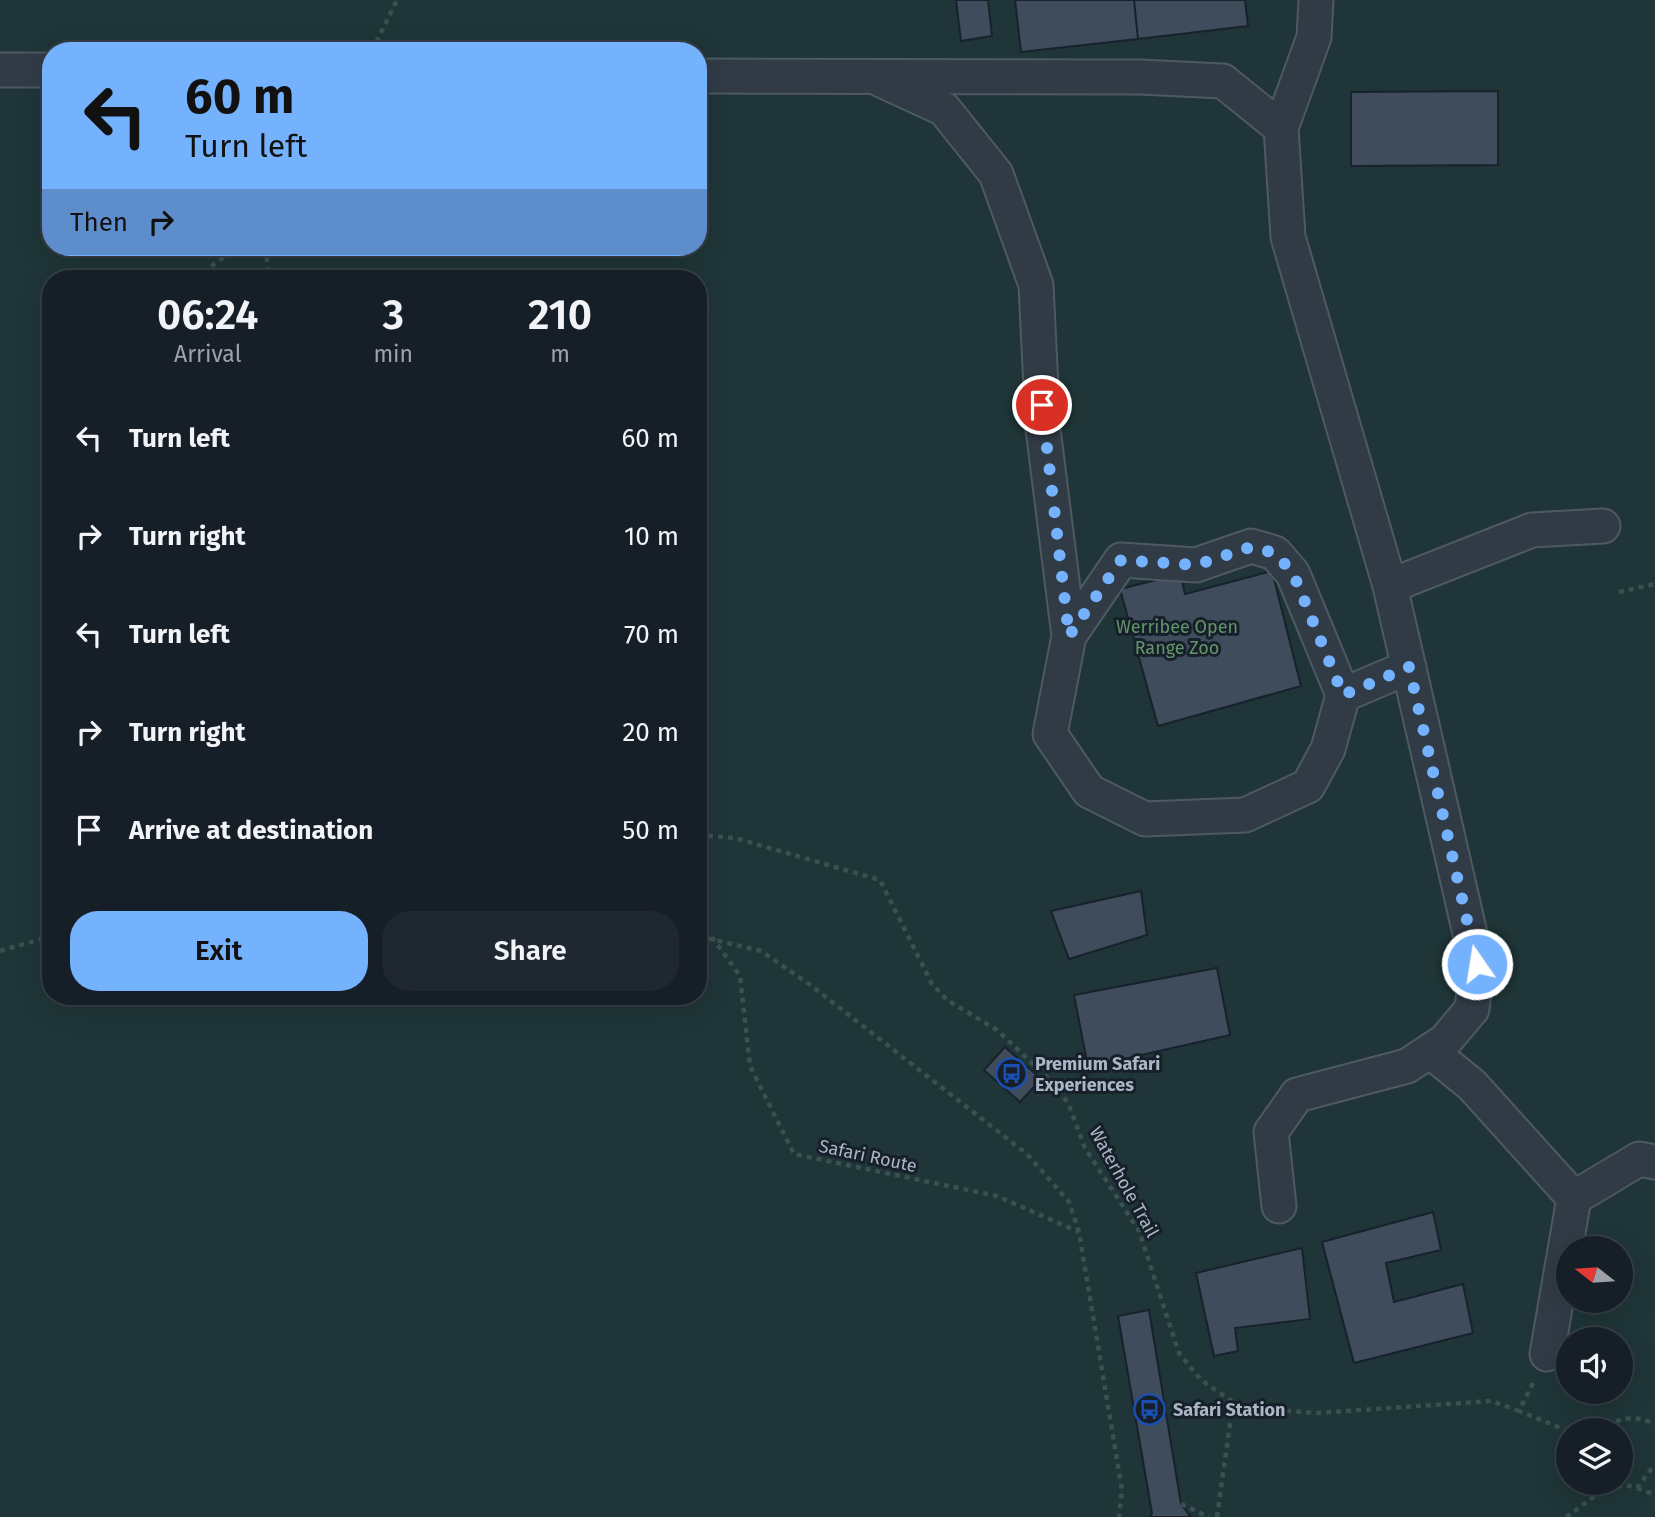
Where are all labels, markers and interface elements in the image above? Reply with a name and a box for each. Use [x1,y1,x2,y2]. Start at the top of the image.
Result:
text: 60 m [185,67,294,126]
icon: left [70,70,161,161]
text: Turn left [185,127,307,165]
icon: right [142,203,180,241]
text: Then [70,207,128,238]
text: 06:24 [157,290,258,340]
text: 3 [382,290,404,340]
text: 210 [528,290,592,340]
text: Arrival [174,340,241,368]
text: min [373,340,413,368]
text: m [550,340,570,368]
pin [1012,375,1072,435]
icon: arrive [1023,386,1061,424]
icon: left [70,419,108,457]
text: Turn left [129,423,230,454]
text: 60 m [621,423,679,454]
icon: right [70,517,108,555]
text: Turn right [129,521,246,552]
text: 10 m [624,521,679,552]
icon: left [70,615,108,653]
park label: Werribee Open Range Zoo [1116,616,1238,659]
text: Turn left [129,619,230,650]
text: 70 m [624,619,679,650]
icon: right [70,713,108,751]
text: Turn right [129,717,246,748]
text: 20 m [622,717,679,748]
icon: arrive [70,811,108,849]
text: Arrive at destination [129,815,373,846]
text: 50 m [622,815,679,846]
button: Exit [70,911,368,991]
button: Share [382,911,679,991]
position arrow [1440,927,1514,1001]
place label: Premium Safari Experiences [1035,1053,1160,1096]
bus stop icon: Premium Safari Experiences [995,1057,1029,1091]
street label: Waterhole Trail [1085,1123,1163,1241]
street label: Safari Route [817,1135,919,1177]
north arrow [1556,1236,1633,1312]
map controls [1556,1236,1633,1495]
button: sound [1556,1327,1633,1404]
bus stop icon: Safari Station [1133,1393,1167,1427]
place label: Safari Station [1173,1399,1285,1421]
button: layers [1556,1418,1633,1495]

